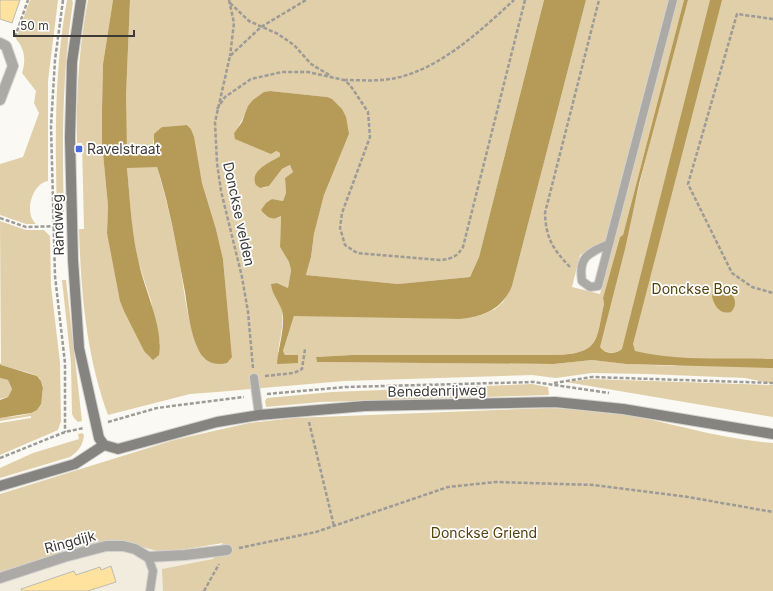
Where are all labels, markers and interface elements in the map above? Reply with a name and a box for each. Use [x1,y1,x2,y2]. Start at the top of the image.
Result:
scale bar [14,12,134,38]
text: 50 m [20,18,49,33]
place label: Ravelstraat [87,140,161,157]
marker: Ravelstraat [74,144,84,154]
street label: Donckse velden [220,160,259,268]
street label: Randweg [48,194,67,256]
park label: Donckse Bos [652,280,738,297]
street label: Benedenrijweg [387,381,487,400]
park label: Donckse Griend [431,524,537,541]
street label: Ringdijk [42,526,98,556]

